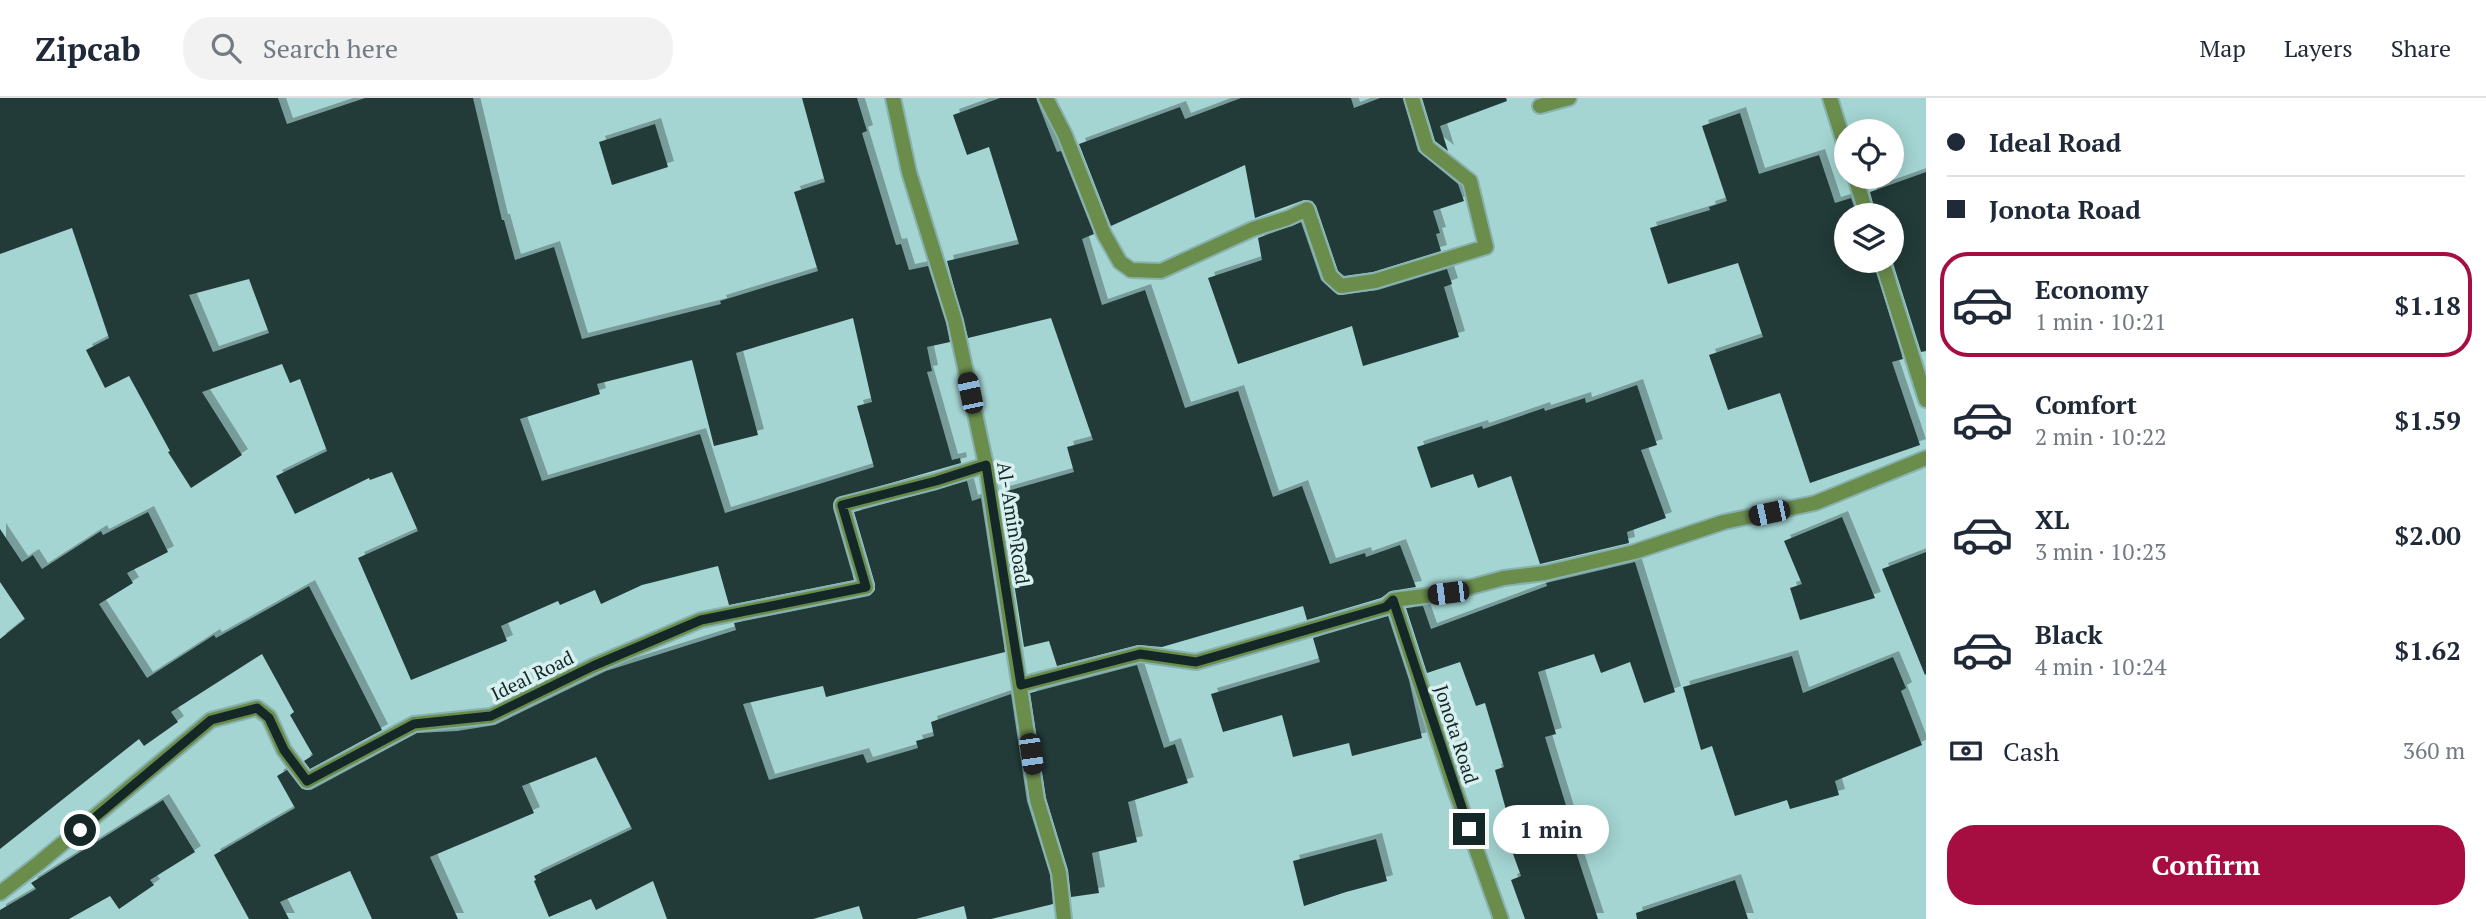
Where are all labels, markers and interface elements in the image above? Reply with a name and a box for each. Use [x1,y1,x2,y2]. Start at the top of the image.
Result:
search box [183,17,673,80]
text: Zipcab [35,27,141,70]
icon: search [207,29,245,67]
text: Search here [263,31,398,65]
text: Map [2199,32,2246,64]
text: Layers [2284,32,2353,64]
text: Share [2391,32,2451,64]
map controls [1834,119,1904,273]
button: locate [1834,119,1904,189]
text: Ideal Road [1989,125,2121,159]
text: Jonota Road [1989,192,2141,226]
button: layers [1834,203,1904,273]
text: Economy [2035,272,2148,306]
icon: car [1951,273,2014,336]
text: $1.18 [2395,288,2461,322]
text: 1 min · 10:21 [2035,306,2167,337]
car [956,370,985,416]
text: Comfort [2035,387,2137,421]
icon: car [1951,388,2014,451]
text: $1.59 [2395,403,2461,437]
text: 2 min · 10:22 [2035,421,2167,452]
street label: Al- Amin Road [992,460,1036,586]
car [1747,498,1792,528]
text: XL [2035,502,2069,536]
icon: car [1951,503,2014,566]
text: $2.00 [2395,518,2461,552]
text: 3 min · 10:23 [2035,536,2167,567]
car [1426,580,1471,606]
text: Black [2035,617,2103,651]
icon: car [1951,618,2014,681]
text: $1.62 [2395,633,2461,667]
street label: Ideal Road [486,644,578,706]
text: 4 min · 10:24 [2035,651,2167,682]
street label: Jonota Road [1429,682,1485,787]
car [1018,732,1045,776]
icon: cash [1947,732,1985,770]
text: Cash [2003,734,2059,768]
text: 360 m [2403,735,2465,766]
callout: 1 min [1494,804,1609,854]
route end [1453,813,1485,845]
route start [64,814,96,846]
text: 1 min [1520,814,1582,845]
button: Confirm [1947,825,2465,905]

